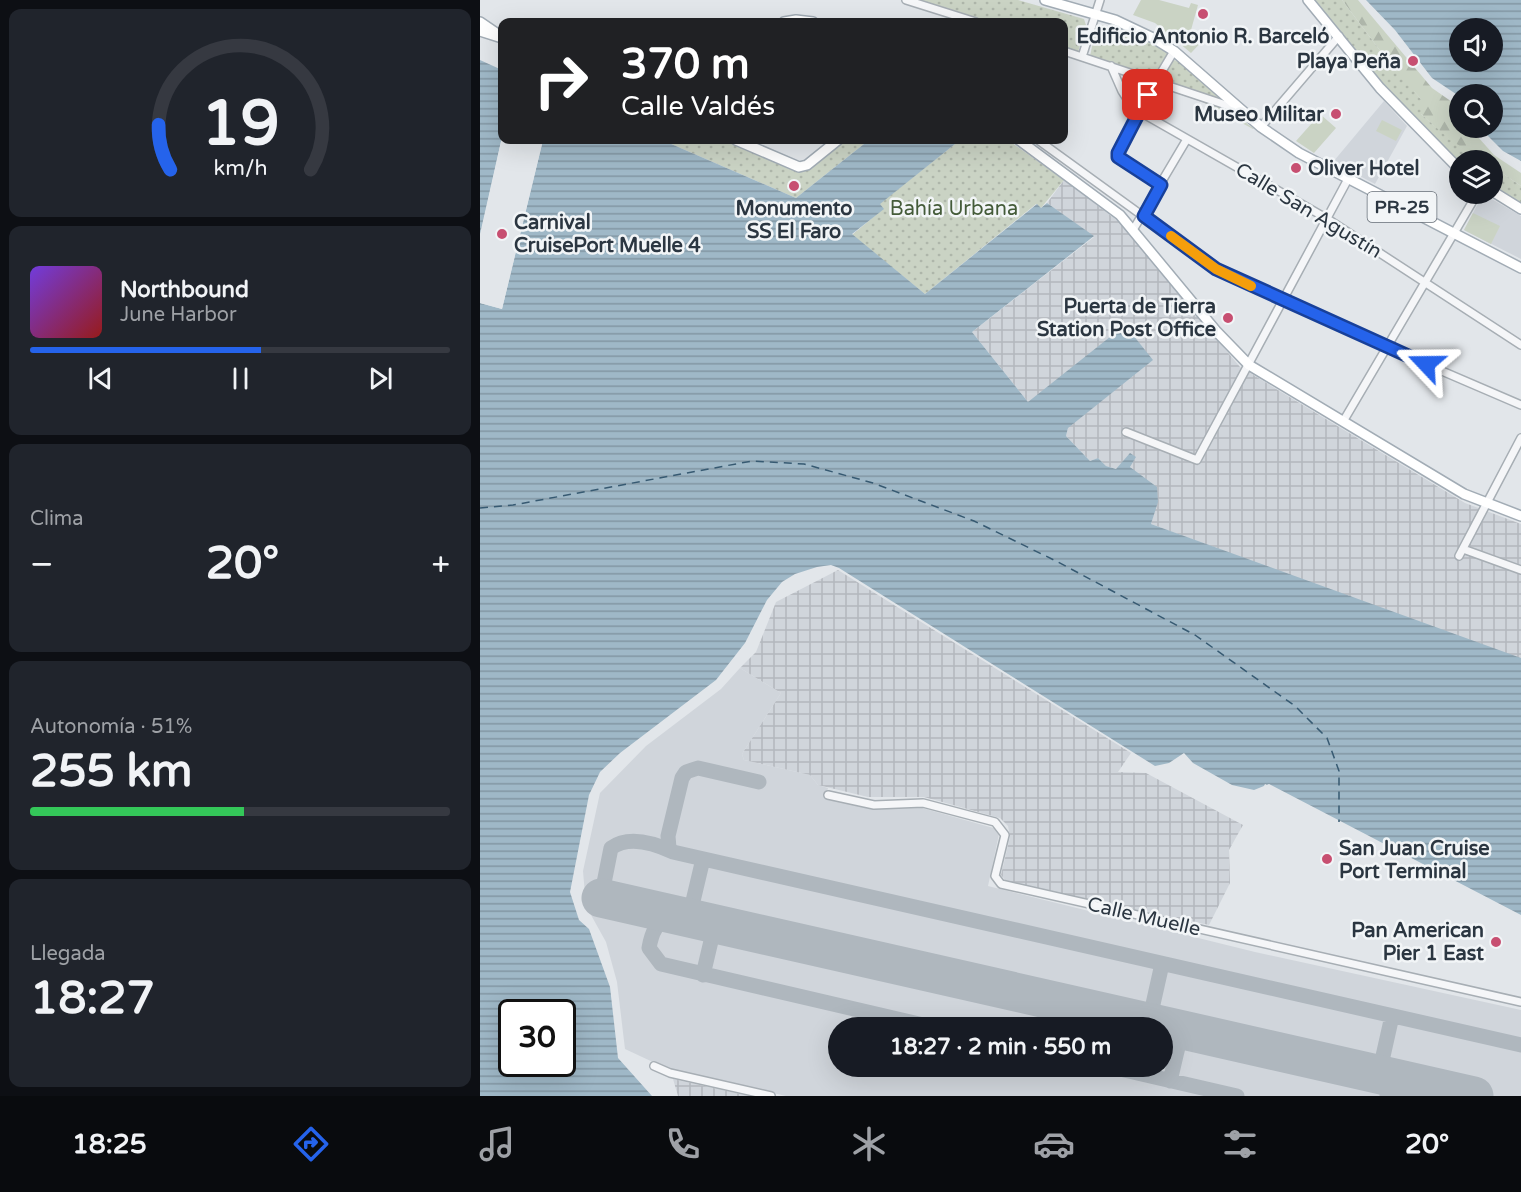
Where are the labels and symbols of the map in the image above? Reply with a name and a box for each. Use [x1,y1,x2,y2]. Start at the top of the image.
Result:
marker: Edificio Antonio R. Barceló [1196,7,1210,21]
place label: Edificio Antonio R. Barceló [1077,25,1329,49]
place label: Playa Peña [1297,50,1401,74]
marker: Playa Peña [1406,54,1420,68]
pin [1122,69,1173,120]
place label: Museo Militar [1194,103,1324,127]
marker: Museo Militar [1329,107,1343,121]
place label: Oliver Hotel [1308,157,1419,181]
street label: Calle San Agustín [1231,158,1386,264]
marker: Oliver Hotel [1289,161,1303,175]
marker: Monumento SS El Faro [787,179,801,193]
road number: PR-25 [1368,192,1436,222]
place label: Monumento SS El Faro [736,197,852,244]
park label: Bahía Urbana [890,197,1018,221]
place label: Carnival CruisePort Muelle 4 [514,211,701,258]
marker: Carnival CruisePort Muelle 4 [495,227,509,241]
place label: Puerta de Tierra Station Post Office [1037,295,1216,342]
marker: Puerta de Tierra Station Post Office [1221,311,1235,325]
position arrow [1394,332,1458,396]
place label: San Juan Cruise Port Terminal [1339,837,1490,884]
marker: San Juan Cruise Port Terminal [1320,852,1334,866]
street label: Calle Muelle [1085,892,1203,942]
place label: Pan American Pier 1 East [1351,919,1484,966]
marker: Pan American Pier 1 East [1489,935,1503,949]
speed limit sign: 30 [498,999,576,1077]

